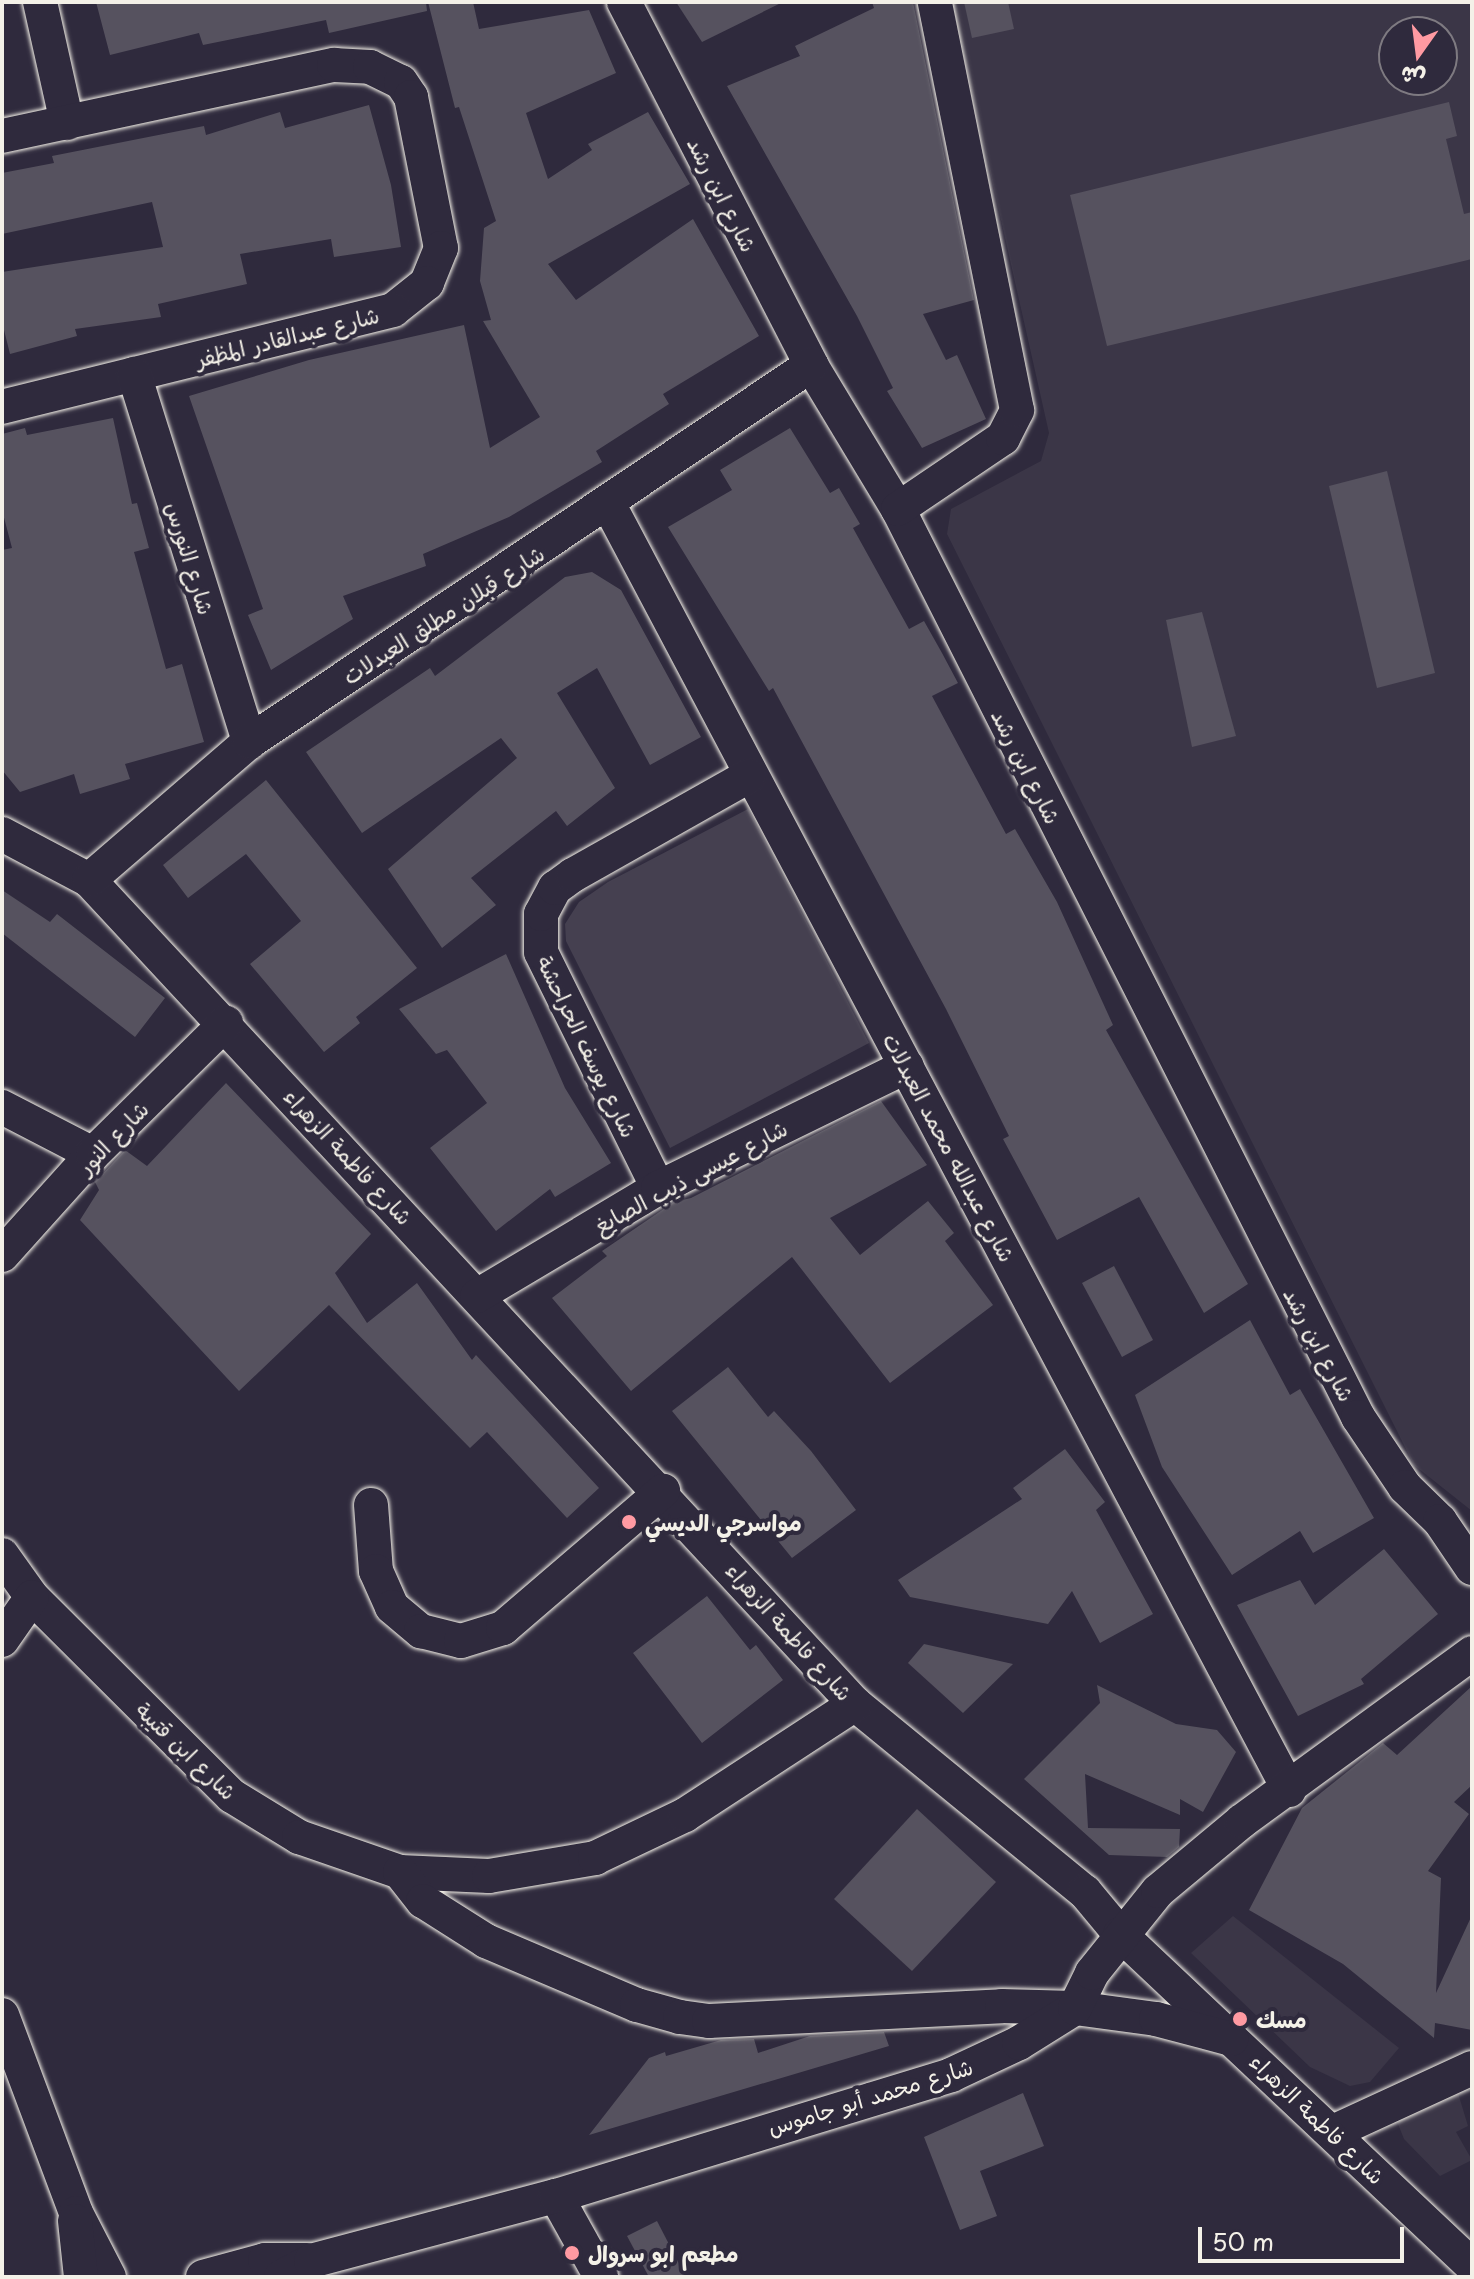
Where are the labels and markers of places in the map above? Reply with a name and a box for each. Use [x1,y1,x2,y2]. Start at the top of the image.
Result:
place label: مواسرجي الديسي [645,1509,802,1535]
marker: مواسرجي الديسي [620,1513,638,1531]
place label: مسك [1256,2006,1307,2032]
marker: مسك [1231,2010,1249,2028]
place label: مطعم ابو سروال [588,2240,738,2266]
marker: مطعم ابو سروال [563,2244,581,2262]

